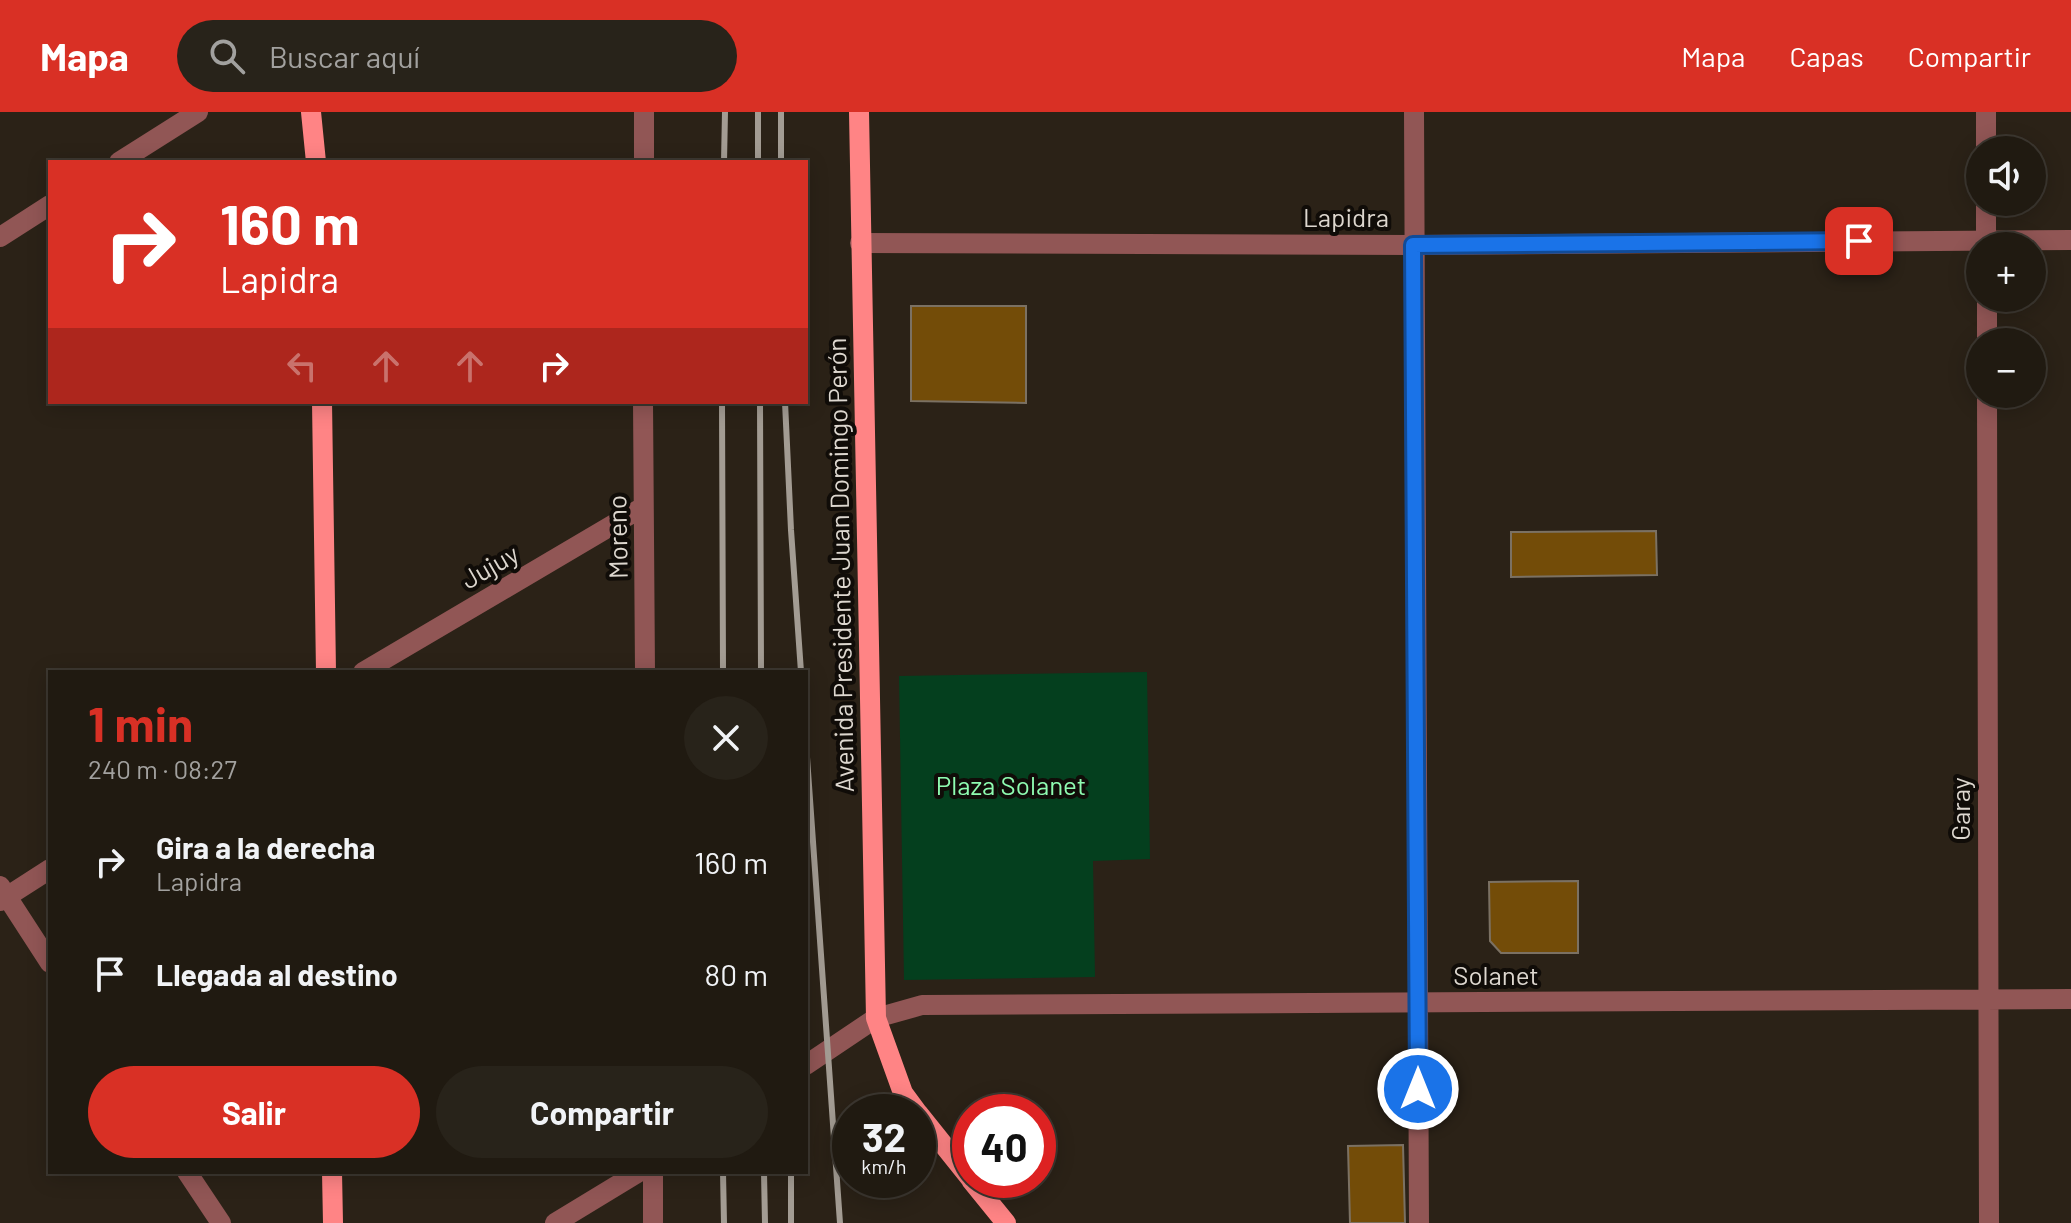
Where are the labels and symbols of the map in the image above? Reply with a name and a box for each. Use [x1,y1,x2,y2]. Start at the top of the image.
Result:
street label: Lapidra [1303,201,1389,232]
pin [1825,207,1893,275]
street label: Avenida Presidente Juan Domingo Perón [820,337,859,793]
street label: Moreno [600,495,633,579]
street label: Jujuy [455,537,524,594]
park label: Plaza Solanet [936,769,1086,800]
street label: Garay [1944,777,1975,841]
street label: Solanet [1453,959,1539,990]
position arrow [1376,1047,1460,1131]
speed limit sign: 40 [952,1094,1056,1198]

